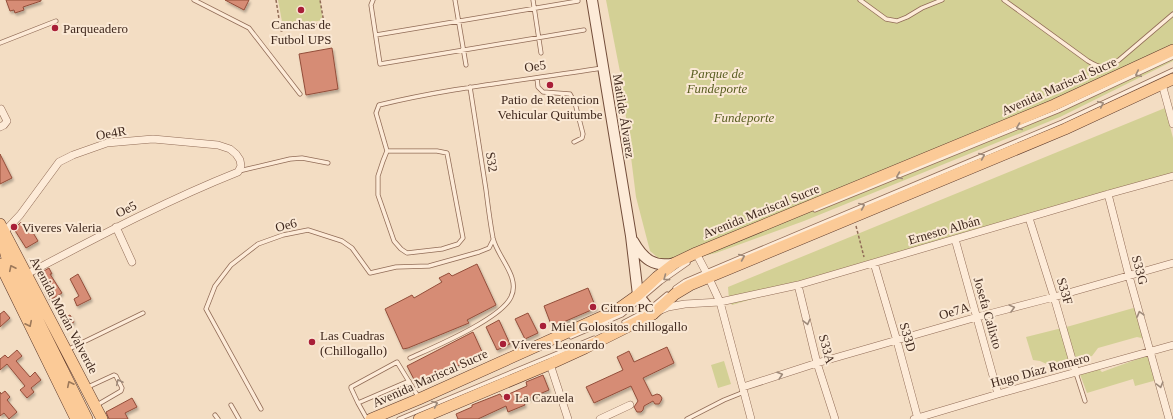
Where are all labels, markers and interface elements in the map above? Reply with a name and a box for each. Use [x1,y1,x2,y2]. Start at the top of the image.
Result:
marker: Canchas de Futbol UPS [296,5,306,15]
place label: Canchas de Futbol UPS [270,17,332,47]
place label: Parqueadero [63,21,128,36]
marker: Parqueadero [50,23,60,33]
street label: Avenida Mariscal Sucre [999,54,1119,118]
street label: Oe5 [523,57,547,75]
park label: Parque de Fundeporte [686,66,748,96]
one-way arrow [1134,69,1142,77]
street label: Matilde Álvarez [610,73,638,159]
marker: Patio de Retencion Vehicular Quitumbe [545,80,555,90]
place label: Patio de Retencion Vehicular Quitumbe [497,92,603,122]
one-way arrow [1097,101,1105,109]
park label: Fundeporte [713,110,775,125]
one-way arrow [1015,122,1022,130]
street label: Oe4R [95,123,128,143]
street label: S32 [483,151,501,173]
one-way arrow [978,153,986,161]
one-way arrow [895,171,902,179]
street label: Avenida Mariscal Sucre [700,181,822,241]
street label: Oe5 [113,198,139,220]
one-way arrow [859,203,866,211]
street label: Ernesto Albán [906,212,982,247]
street label: Oe6 [274,215,299,235]
place label: Viveres Valeria [22,220,102,235]
marker: Viveres Valeria [9,222,19,232]
one-way arrow [739,253,746,261]
street label: Avenida Morán Valverde [27,254,101,376]
street label: S33G [1129,254,1151,286]
one-way arrow [9,264,17,272]
one-way arrow [663,274,670,281]
street label: Josefa Calixto [971,275,1005,351]
street label: S33F [1054,276,1076,306]
street label: Oe7A [937,299,972,323]
place label: Citron PC [601,300,653,315]
marker: Citron PC [588,302,598,312]
one-way arrow [1009,304,1016,312]
one-way arrow [1136,311,1145,318]
place label: Miel Golositos chillogallo [551,319,688,334]
one-way arrow [803,319,811,326]
one-way arrow [25,320,32,327]
marker: Miel Golositos chillogallo [538,321,548,331]
street label: S33D [897,321,919,353]
place label: Las Cuadras (Chillogallo) [320,328,387,358]
street label: S33A [816,333,838,366]
marker: Las Cuadras (Chillogallo) [307,337,317,347]
place label: Víveres Leonardo [511,337,605,352]
marker: Víveres Leonardo [498,339,508,349]
street label: Avenida Mariscal Sucre [370,346,490,410]
street label: Hugo Díaz Romero [989,350,1091,390]
one-way arrow [776,371,783,380]
one-way arrow [116,379,124,387]
one-way arrow [67,381,75,388]
one-way arrow [1155,382,1164,389]
place label: La Cazuela [515,390,574,405]
marker: La Cazuela [502,392,512,402]
one-way arrow [431,401,438,409]

